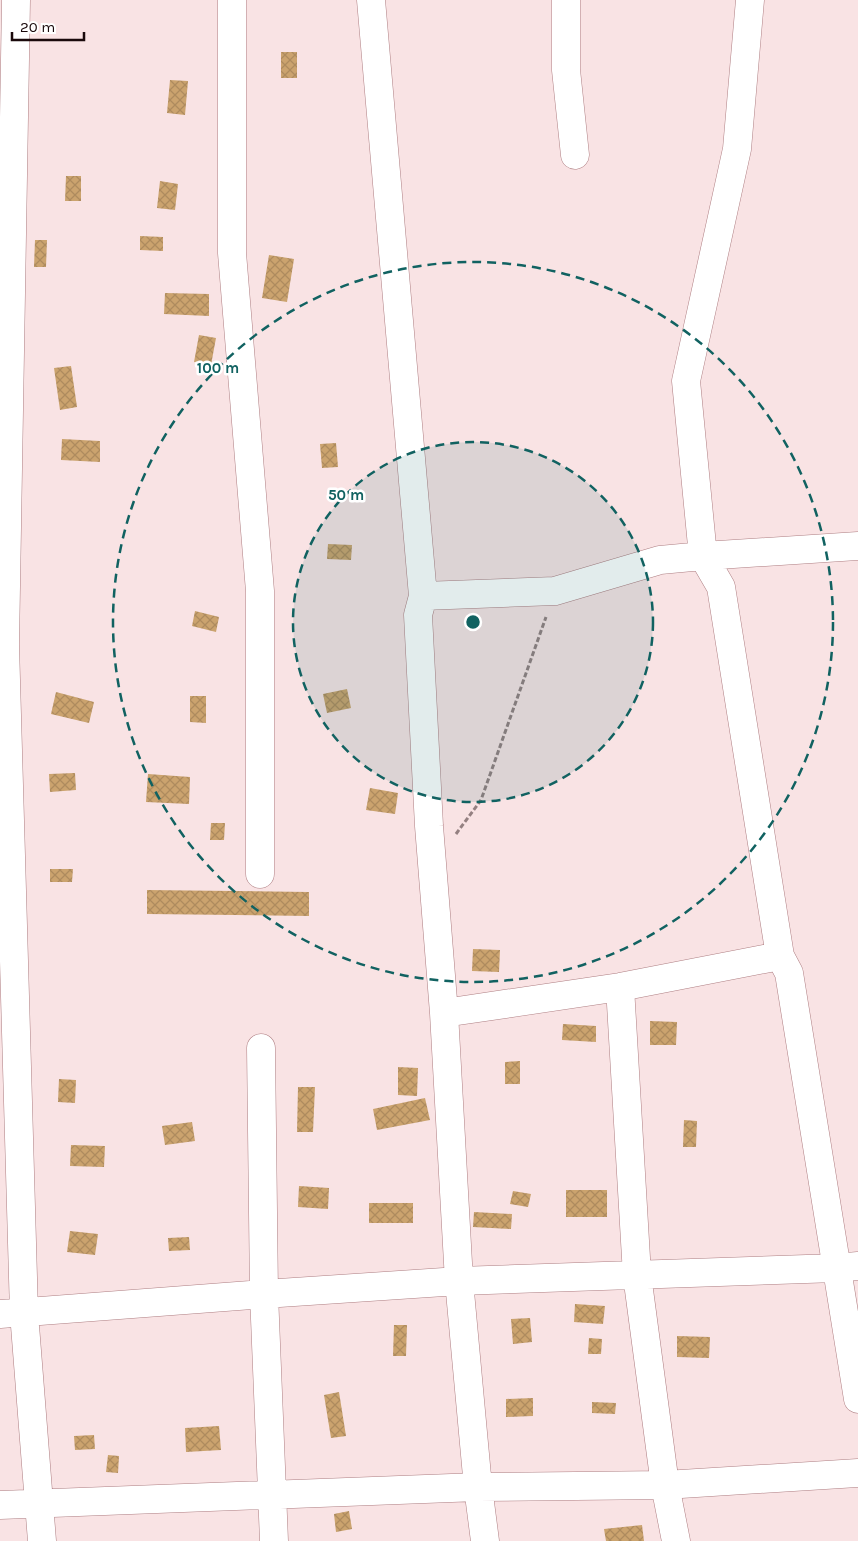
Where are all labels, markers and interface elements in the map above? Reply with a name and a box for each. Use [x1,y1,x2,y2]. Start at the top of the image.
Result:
scale bar [12,10,85,42]
text: 20 m [20,18,55,36]
text: 100 m [197,359,239,377]
text: 50 m [328,486,364,504]
centre of rings [464,613,482,631]

